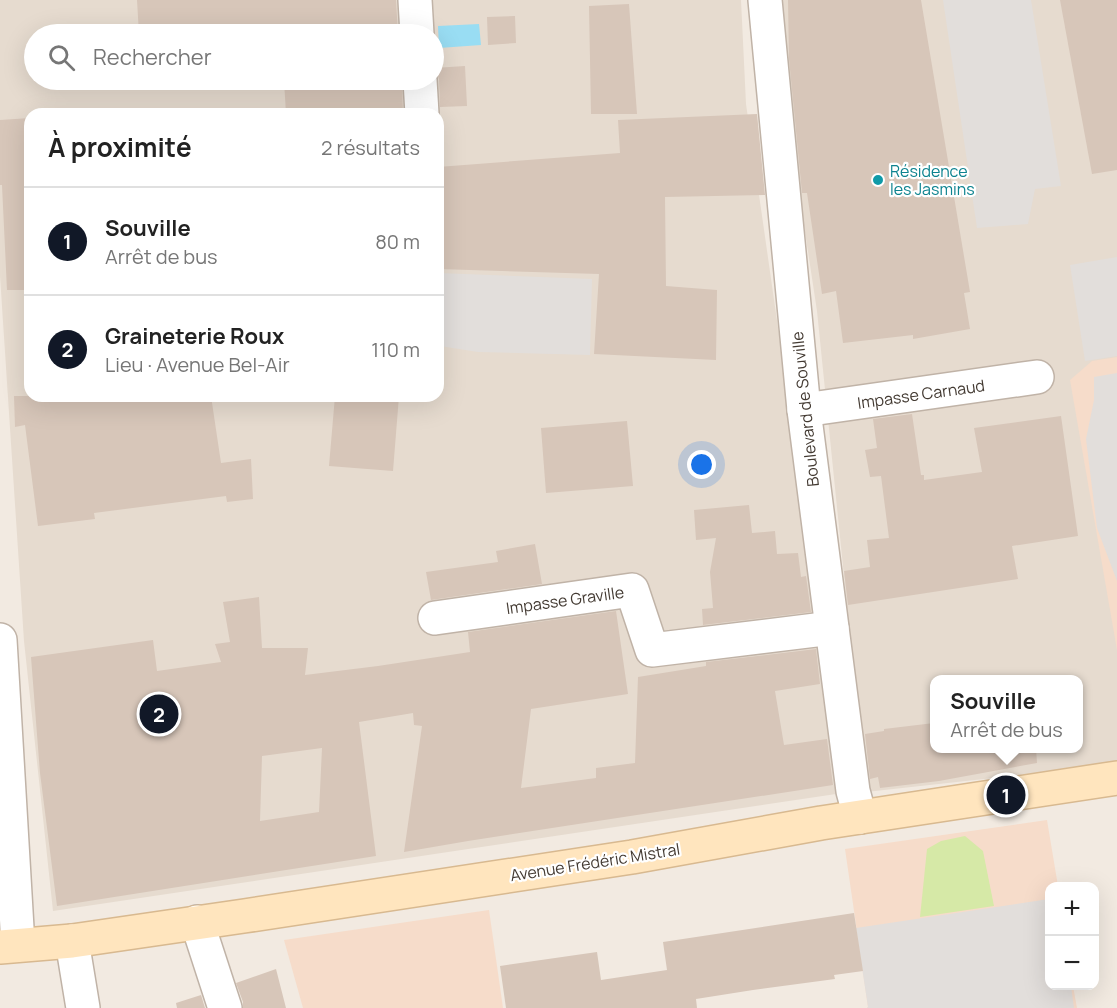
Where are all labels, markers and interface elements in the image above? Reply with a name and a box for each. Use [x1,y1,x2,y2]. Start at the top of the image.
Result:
search box [24,24,444,90]
icon: search [45,41,78,74]
text: Rechercher [93,42,212,72]
text: À proximité [48,129,192,165]
text: 2 résultats [321,134,420,161]
place label: Résidence les Jasmins [890,160,975,200]
marker: Résidence les Jasmins [871,173,885,187]
text: Souville [105,213,191,243]
text: 1 [63,228,72,255]
text: 80 m [375,228,420,255]
text: Arrêt de bus [105,243,218,270]
text: Graineterie Roux [105,321,284,351]
street label: Boulevard de Souville [786,330,824,488]
text: 2 [62,336,73,363]
text: 110 m [371,336,420,363]
text: Lieu · Avenue Bel-Air [105,351,290,378]
street label: Impasse Carnaud [856,374,986,414]
your location [687,450,716,479]
street label: Impasse Graville [505,581,625,619]
popup [930,675,1083,753]
text: Souville [950,686,1036,716]
pin: 2 [140,692,178,736]
text: Arrêt de bus [950,716,1063,743]
pin: 1 [986,772,1026,818]
street label: Avenue Frédéric Mistral [509,838,681,886]
map controls [1045,882,1099,990]
button: + [1045,882,1099,936]
button: − [1045,936,1099,990]

